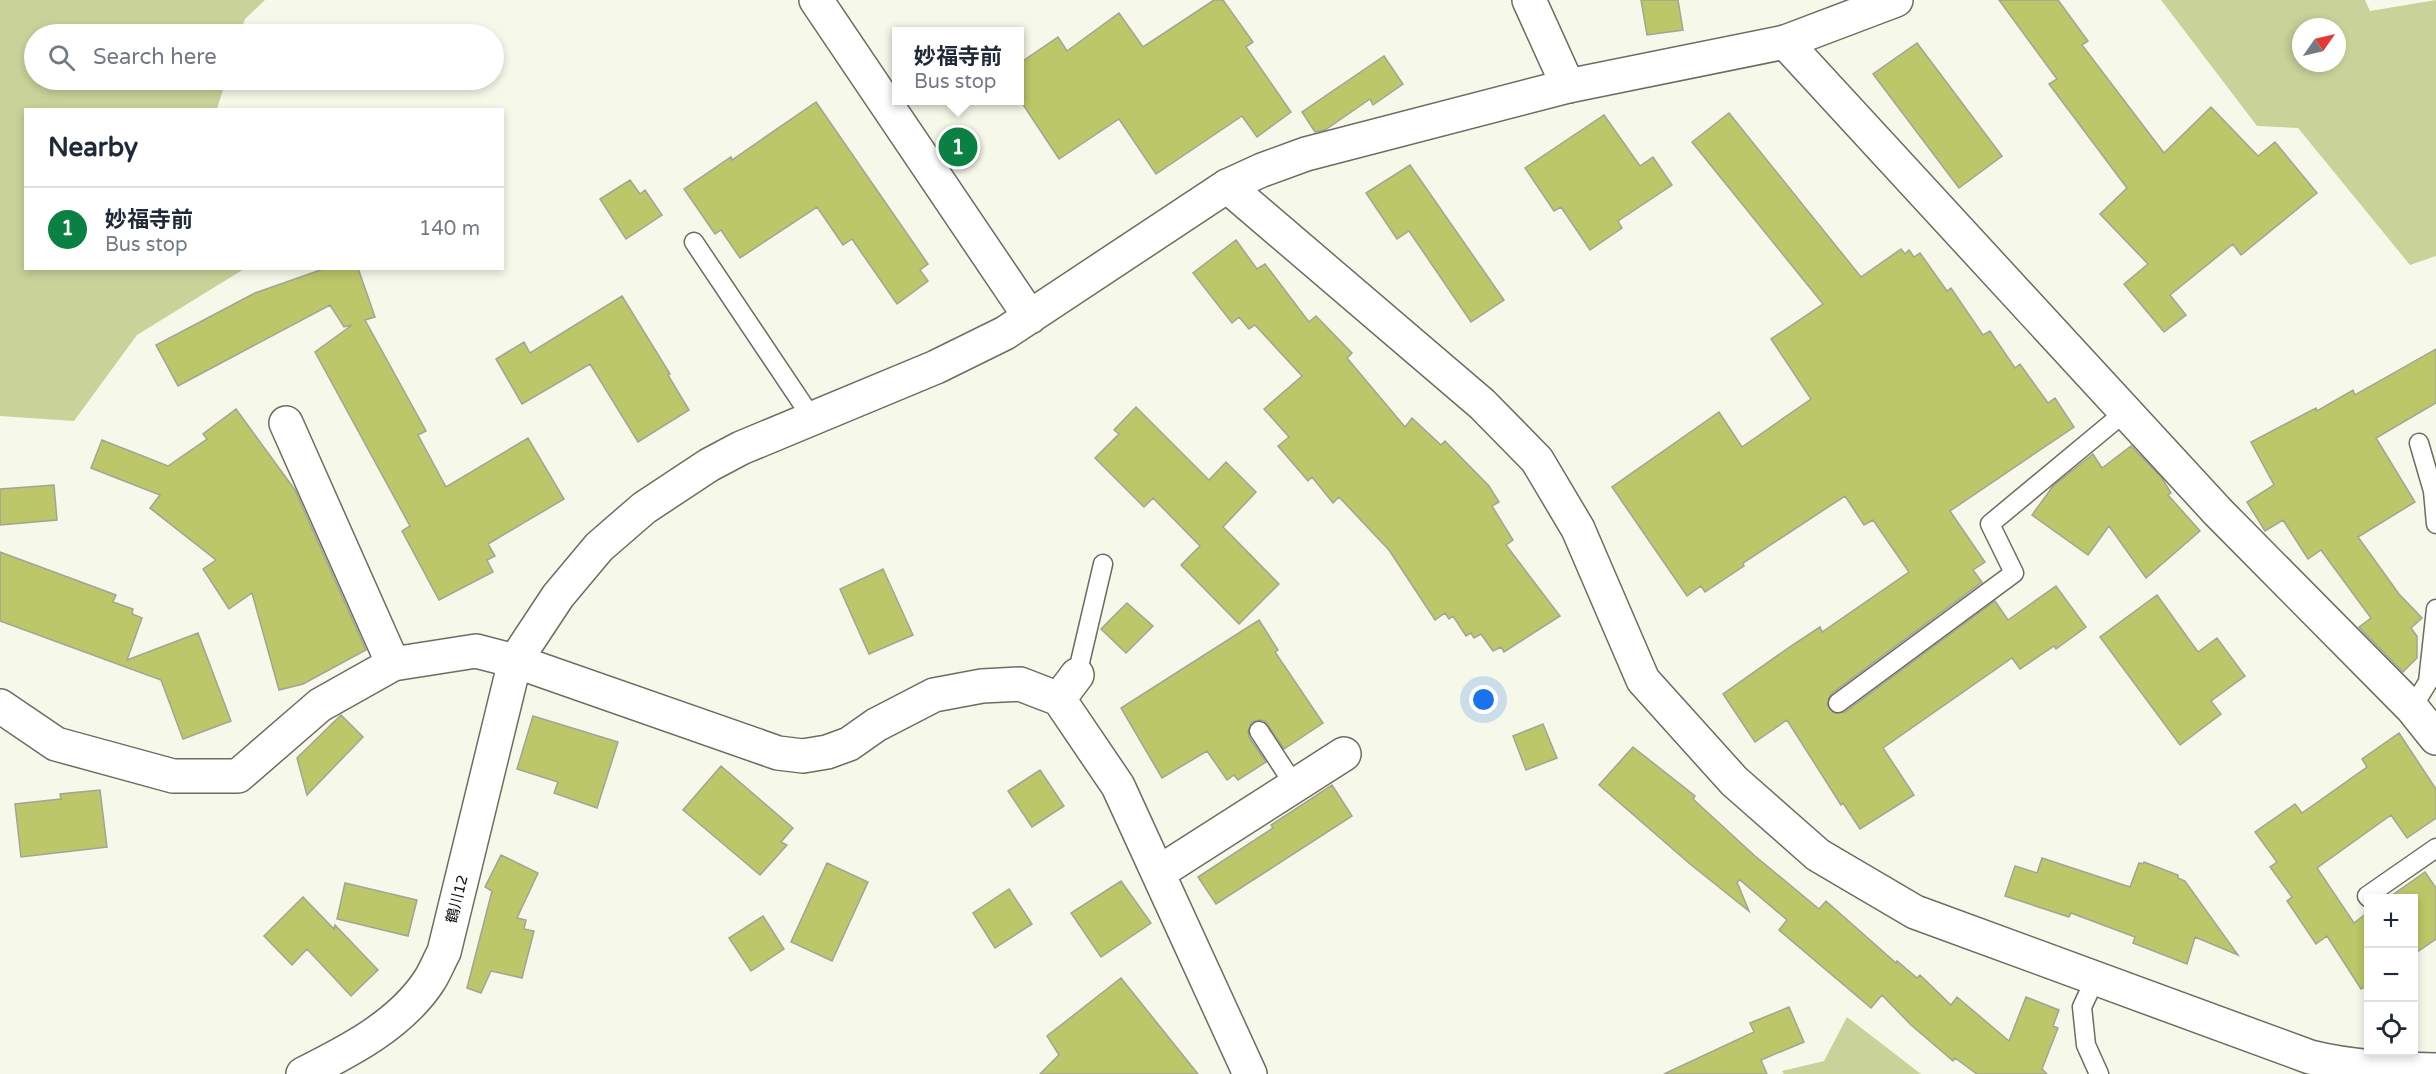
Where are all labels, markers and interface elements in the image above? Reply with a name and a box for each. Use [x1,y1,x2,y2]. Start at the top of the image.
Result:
north arrow [2292,18,2346,72]
search box [24,24,504,90]
popup [892,27,1024,105]
icon: search [45,41,78,74]
text: Search here [93,44,217,70]
text: 妙福寺前 [914,44,1002,70]
text: Bus stop [914,70,996,94]
pin: 1 [938,124,978,170]
text: Nearby [48,132,138,163]
text: 妙福寺前 [105,207,193,233]
text: 1 [61,217,74,241]
text: 140 m [419,217,480,241]
text: Bus stop [105,233,188,257]
your location [1469,685,1498,714]
street label: 鶴川12 [442,873,472,925]
map controls [2364,894,2418,1056]
button: + [2364,894,2418,948]
button: − [2364,948,2418,1002]
button: locate [2364,1002,2418,1056]

